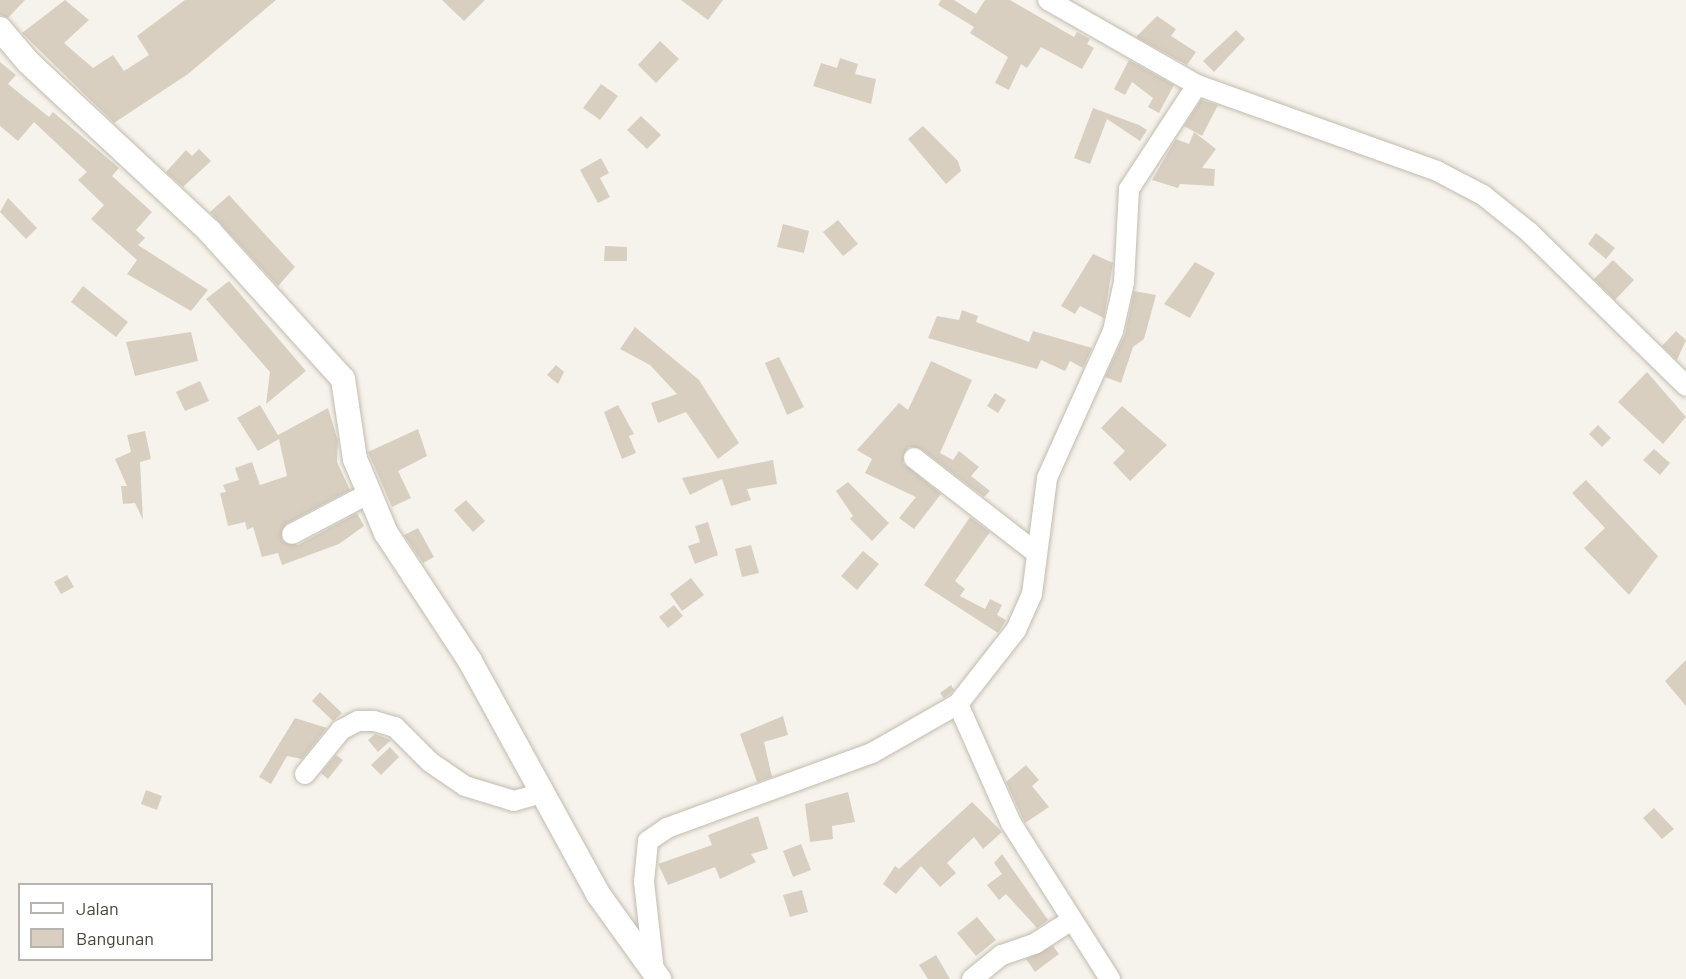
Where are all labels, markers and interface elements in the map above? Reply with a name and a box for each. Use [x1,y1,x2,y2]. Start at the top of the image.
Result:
legend [18,883,213,961]
text: Jalan [76,897,119,919]
text: Bangunan [76,927,154,949]

